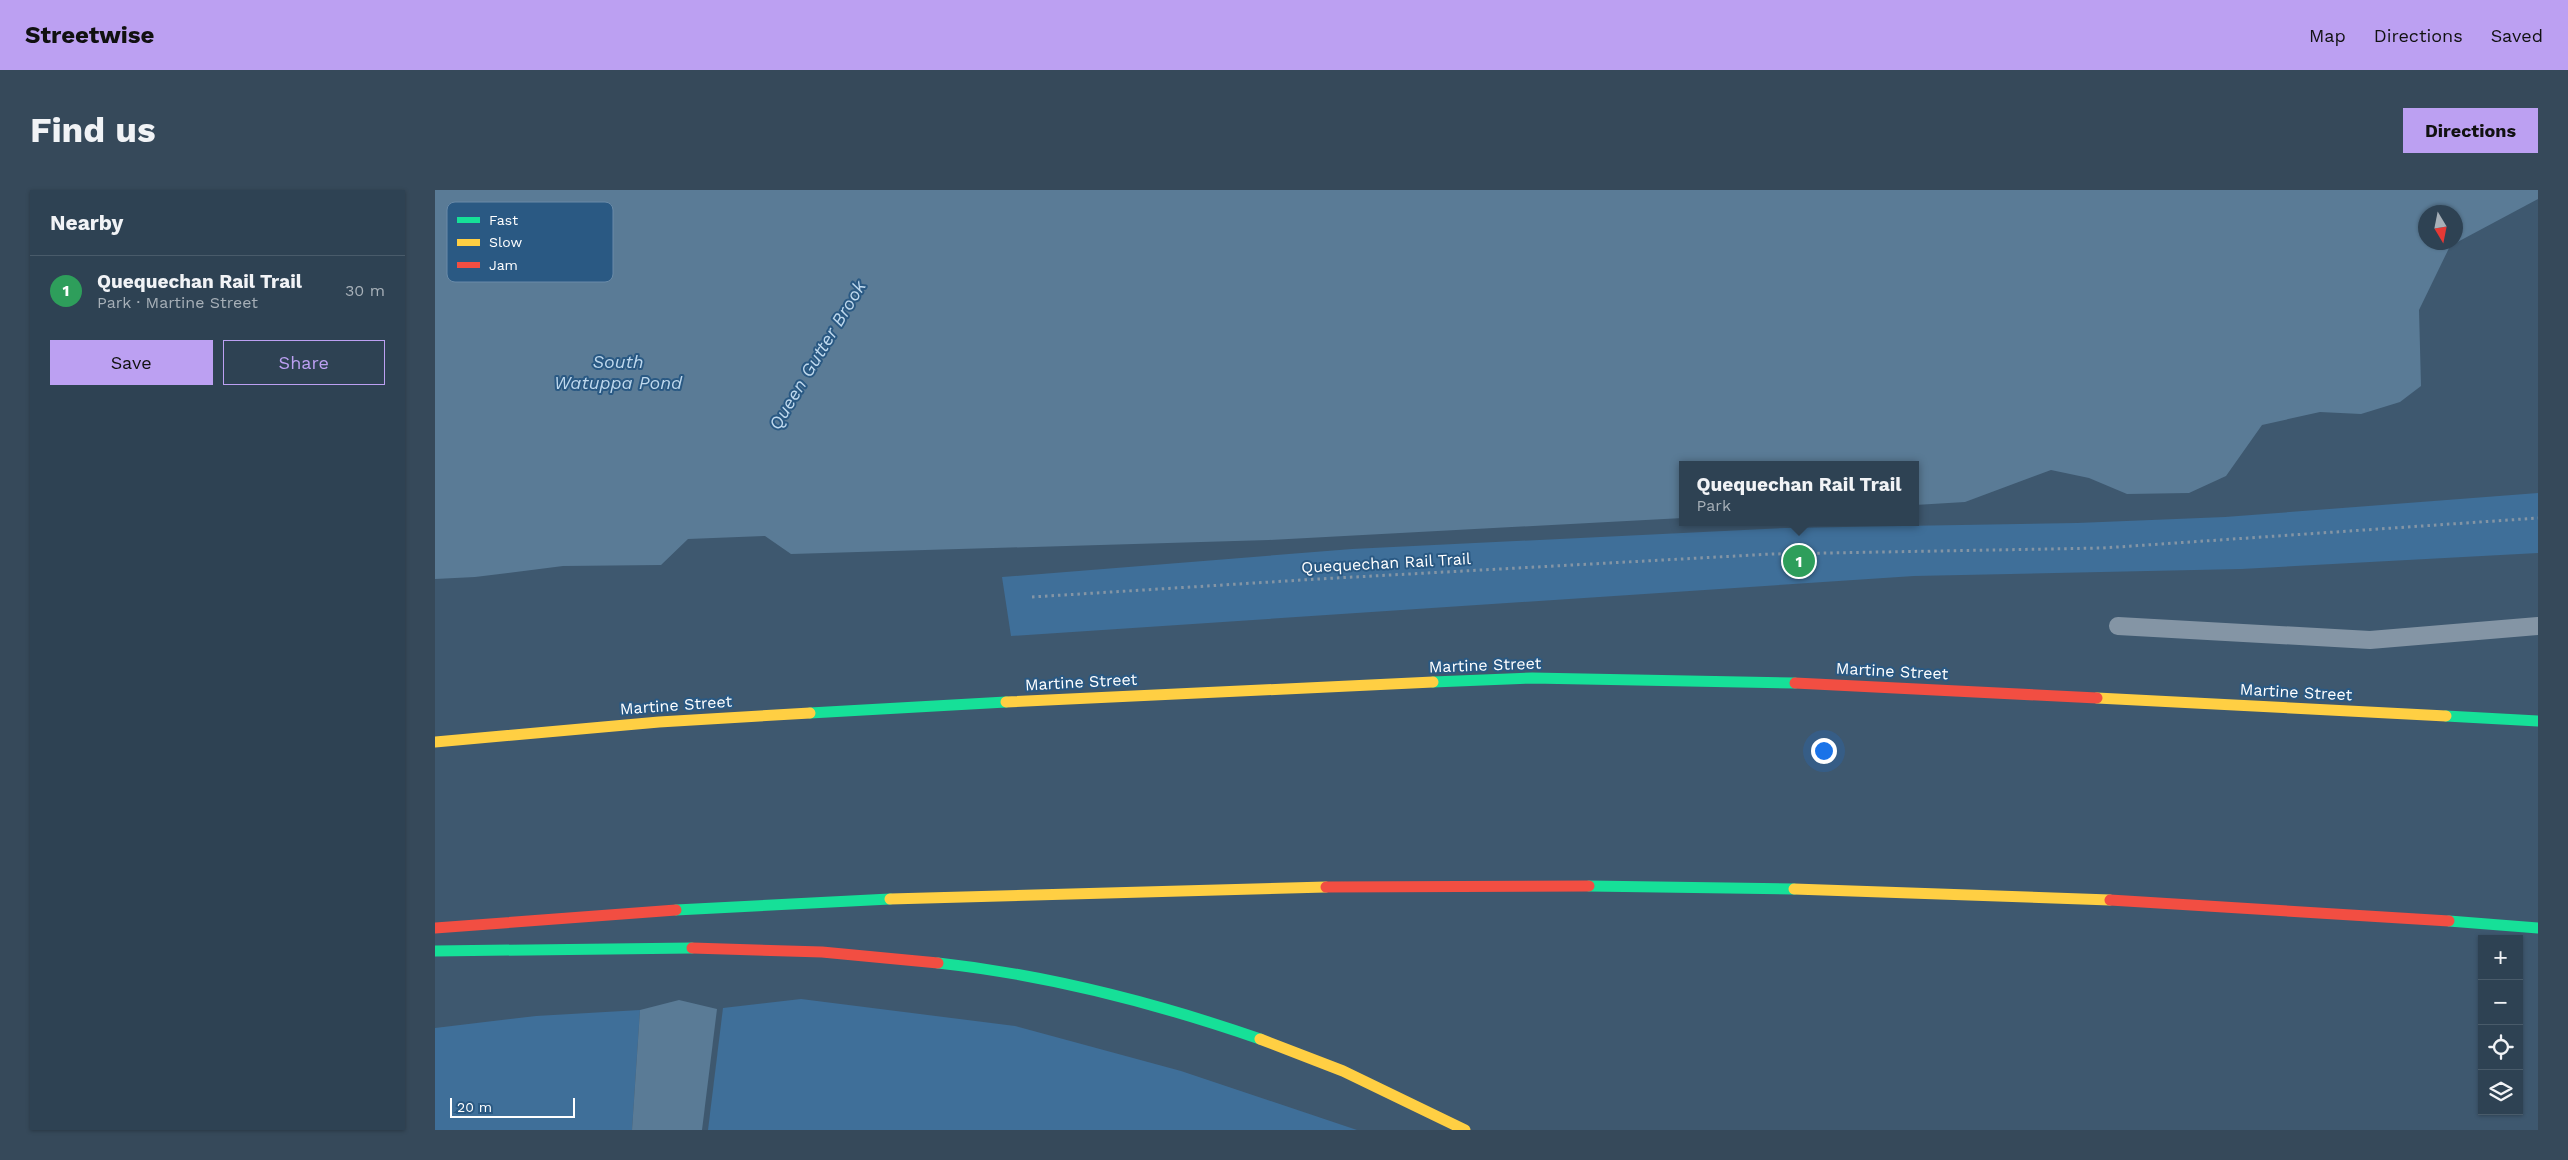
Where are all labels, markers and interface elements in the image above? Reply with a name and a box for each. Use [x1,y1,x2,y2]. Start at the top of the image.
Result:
text: Streetwise [25,21,154,49]
text: Map [2309,25,2346,46]
text: Directions [2374,25,2463,46]
text: Saved [2491,25,2543,46]
button: Directions [2403,108,2538,153]
text: Find us [30,109,156,151]
legend [447,202,613,282]
north arrow [2418,205,2463,250]
text: Nearby [50,210,123,235]
text: Fast [489,212,518,228]
text: Slow [489,234,522,250]
text: Jam [489,257,518,273]
text: Quequechan Rail Trail [97,270,302,293]
water label: Queen Gutter Brook [764,275,871,434]
text: 1 [63,281,69,300]
text: 30 m [345,281,385,300]
text: Park · Martine Street [97,293,258,312]
button: Save [50,340,213,385]
button: Share [223,340,385,385]
water label: South Watuppa Pond [554,351,683,393]
popup [1679,461,1919,526]
text: Quequechan Rail Trail [1697,473,1901,496]
text: Park [1697,496,1731,515]
pin: 1 [1783,542,1815,580]
street label: Quequechan Rail Trail [1301,549,1471,577]
street label: Martine Street [1429,654,1542,676]
street label: Martine Street [1835,659,1949,683]
street label: Martine Street [1024,670,1138,694]
street label: Martine Street [2239,680,2353,704]
street label: Martine Street [619,692,733,718]
your location [1811,738,1837,764]
map controls [2478,935,2523,1115]
button: + [2478,935,2523,980]
button: − [2478,980,2523,1025]
button: locate [2478,1025,2523,1070]
button: layers [2478,1070,2523,1115]
scale bar [450,1095,575,1118]
text: 20 m [457,1099,492,1115]

